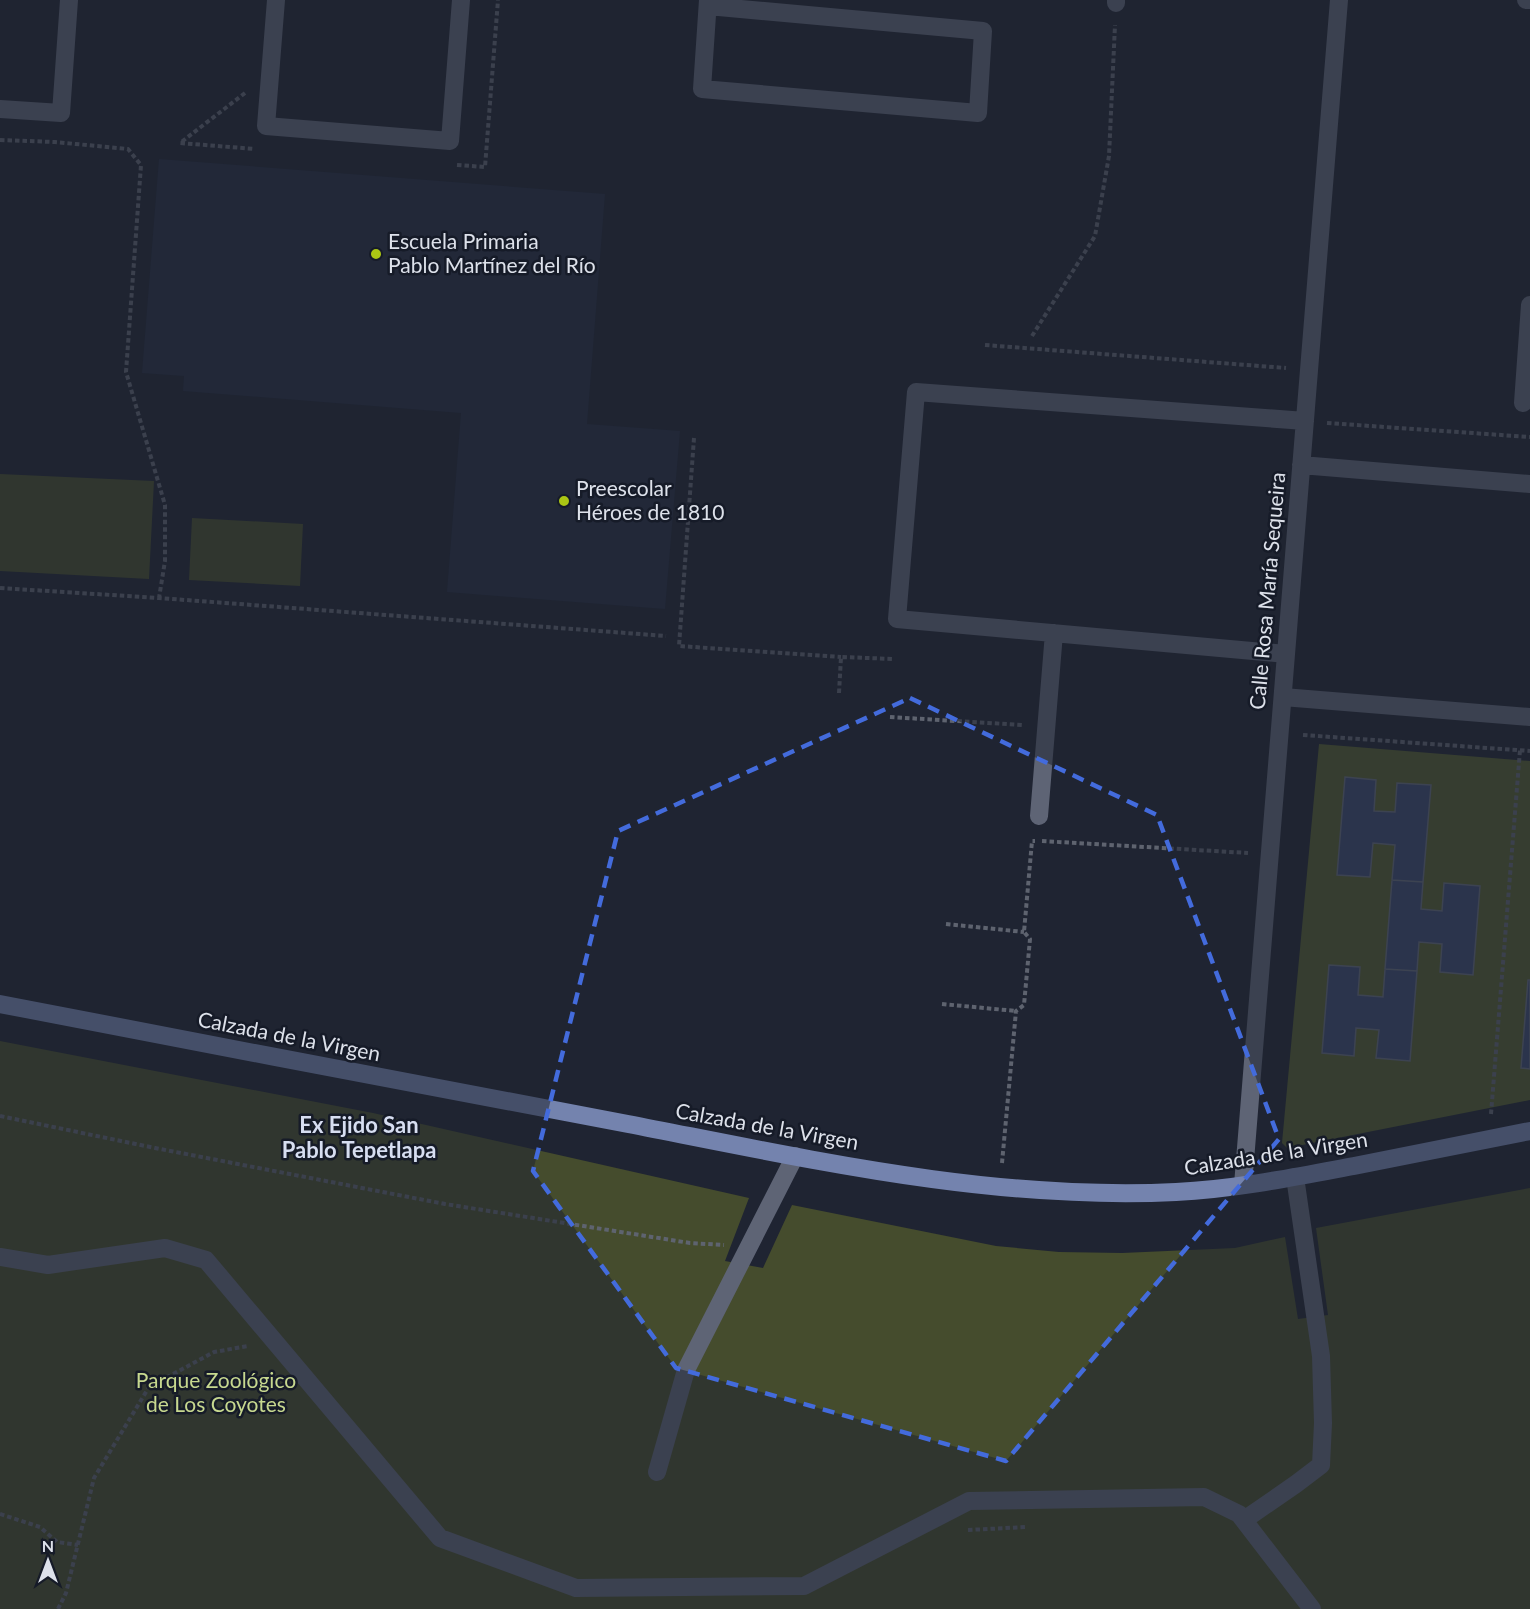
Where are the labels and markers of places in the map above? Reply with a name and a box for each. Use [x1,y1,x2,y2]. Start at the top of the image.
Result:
place label: Escuela Primaria Pablo Martínez del Río [388,228,596,277]
marker: Escuela Primaria Pablo Martínez del Río [369,247,383,261]
place label: Preescolar Héroes de 1810 [576,475,724,524]
marker: Preescolar Héroes de 1810 [557,494,571,508]

